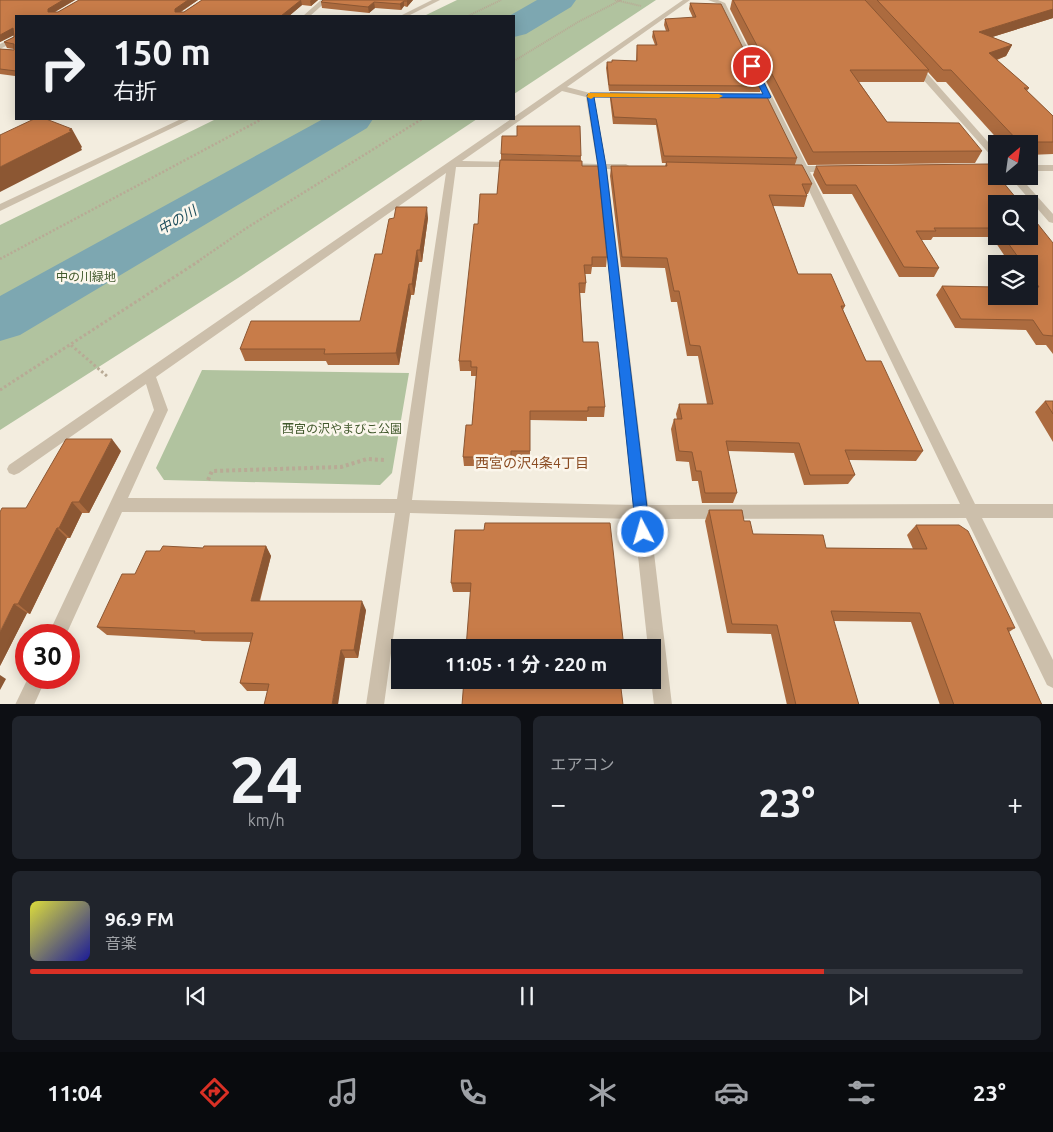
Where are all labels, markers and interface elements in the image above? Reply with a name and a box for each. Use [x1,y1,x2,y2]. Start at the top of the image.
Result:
text: 150 m [113,32,211,72]
icon: right [30,35,95,100]
pin [731,45,773,87]
icon: arrive [738,52,766,80]
text: 右折 [113,78,157,103]
north arrow [988,135,1038,185]
map controls [988,135,1038,305]
button: search [988,195,1038,245]
water label: 中の川 [155,202,201,237]
button: layers [988,255,1038,305]
park label: 中の川緑地 [56,270,116,283]
park label: 西宮の沢やまびこ公園 [282,422,402,435]
district label: 西宮の沢4条4丁目 [475,455,589,471]
position arrow [616,505,668,557]
speed limit sign: 30 [15,624,80,689]
text: 11:05 · 1 分 · 220 m [445,653,607,675]
text: 24 [230,742,303,815]
text: エアコン [551,755,615,773]
text: 23° [759,782,815,824]
text: − [551,788,566,819]
text: + [1007,788,1023,819]
text: km/h [248,811,285,829]
text: 96.9 FM [105,908,174,930]
text: 音楽 [105,934,137,952]
icon: previous [182,982,210,1010]
icon: pause [513,982,541,1010]
icon: next [844,982,872,1010]
icon: directions [197,1075,232,1110]
icon: music [326,1075,361,1110]
icon: phone [455,1075,490,1110]
icon: climate [585,1075,620,1110]
icon: car [714,1075,749,1110]
icon: filters [844,1075,879,1110]
text: 11:04 [47,1080,102,1105]
text: 23° [973,1080,1006,1105]

